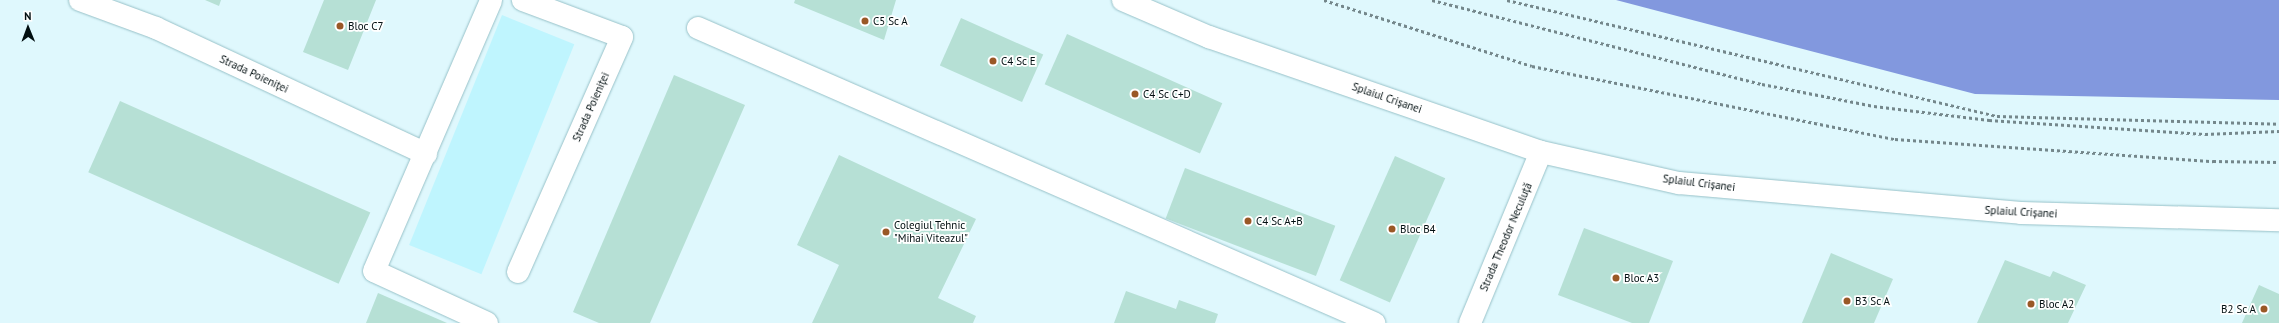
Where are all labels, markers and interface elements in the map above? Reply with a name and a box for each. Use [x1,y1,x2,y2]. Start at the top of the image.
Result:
north arrow [8,8,48,48]
text: N [24,9,32,23]
place label: C5 Sc A [873,14,908,28]
marker: C5 Sc A [860,16,870,26]
place label: Bloc C7 [348,19,384,33]
marker: Bloc C7 [335,21,345,31]
street label: Strada Poieniței [218,52,290,96]
place label: C4 Sc E [1001,54,1036,68]
marker: C4 Sc E [988,56,998,66]
street label: Strada Poieniței [570,70,612,144]
street label: Splaiul Crișanei [1350,80,1424,116]
place label: C4 Sc C+D [1143,87,1191,101]
marker: C4 Sc C+D [1130,89,1140,99]
street label: Splaiul Crișanei [1662,172,1736,194]
street label: Strada Theodor Neculuță [1477,181,1535,293]
street label: Splaiul Crișanei [1984,204,2058,220]
place label: C4 Sc A+B [1256,214,1303,228]
marker: C4 Sc A+B [1243,216,1253,226]
place label: Colegiul Tehnic "Mihai Viteazul" [894,219,968,245]
place label: Bloc B4 [1400,222,1436,236]
marker: Bloc B4 [1387,224,1397,234]
marker: Colegiul Tehnic "Mihai Viteazul" [881,227,891,237]
place label: Bloc A3 [1624,271,1660,285]
marker: Bloc A3 [1611,273,1621,283]
place label: B3 Sc A [1855,294,1891,308]
marker: B3 Sc A [1842,296,1852,306]
place label: Bloc A2 [2039,297,2075,311]
marker: Bloc A2 [2026,299,2036,309]
place label: B2 Sc A [2220,302,2256,316]
marker: B2 Sc A [2259,304,2269,314]

